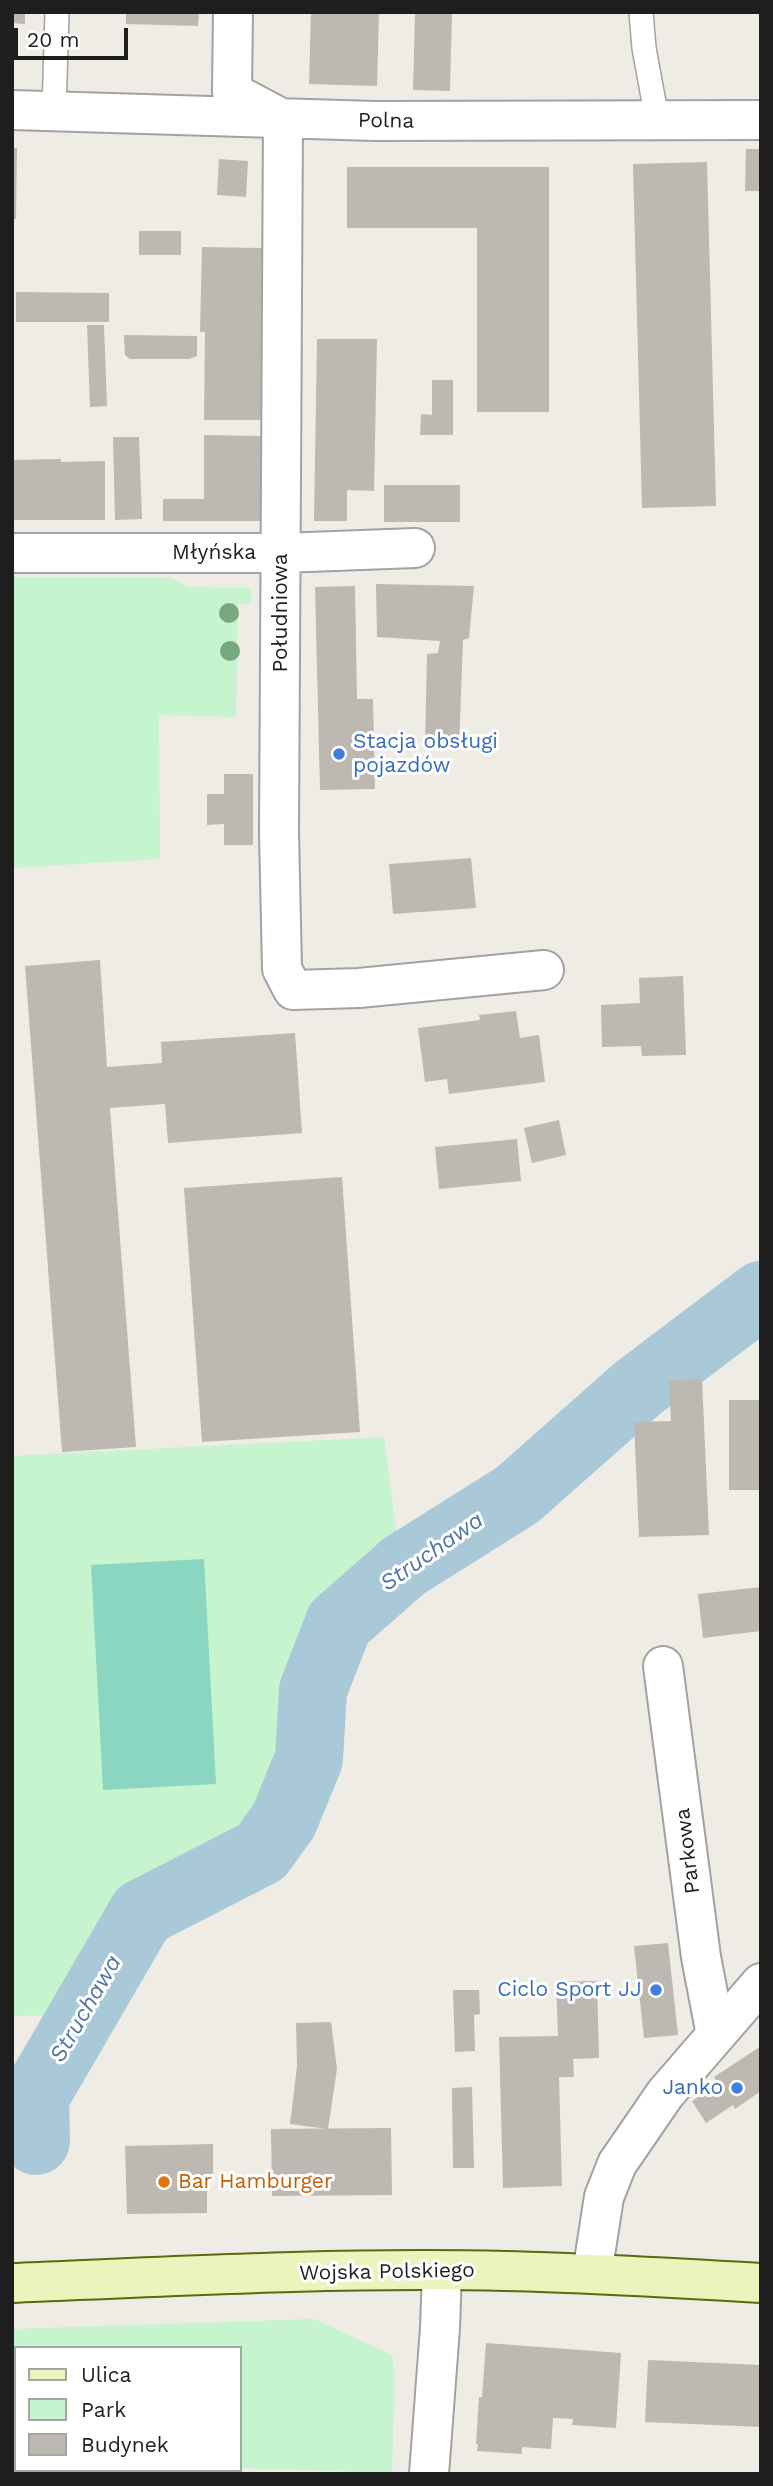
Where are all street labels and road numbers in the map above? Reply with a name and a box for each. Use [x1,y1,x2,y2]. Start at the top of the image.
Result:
street label: Polna [358,108,414,134]
street label: Młyńska [172,540,256,566]
street label: Południowa [268,553,294,673]
street label: Parkowa [670,1807,706,1895]
street label: Wojska Polskiego [299,2258,475,2286]

